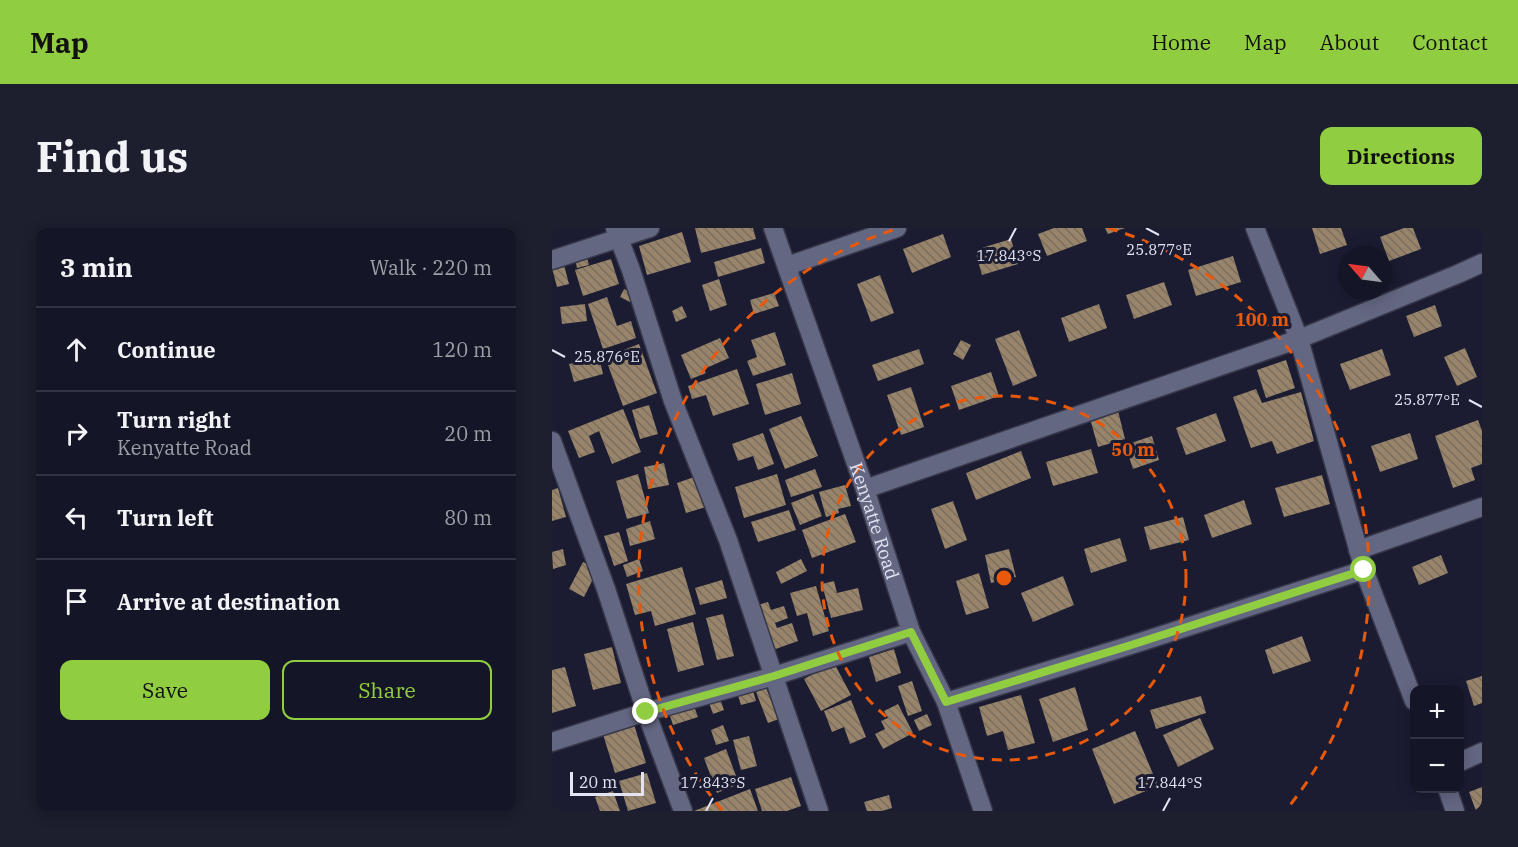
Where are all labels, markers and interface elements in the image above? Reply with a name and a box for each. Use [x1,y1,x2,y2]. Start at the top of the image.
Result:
text: Map [30,24,89,61]
text: Home [1151,28,1211,56]
text: Map [1244,28,1287,56]
text: About [1320,28,1379,56]
text: Contact [1412,28,1488,56]
button: Directions [1320,127,1482,185]
text: Find us [36,129,188,184]
text: 25.877°E [1126,240,1192,259]
text: 17.843°S [977,246,1041,265]
north arrow [1338,246,1392,300]
text: 3 min [60,250,133,284]
text: Walk · 220 m [370,254,492,281]
text: 100 m [1235,308,1290,331]
icon: ahead [60,333,93,366]
text: Continue [117,335,216,364]
text: 120 m [432,336,492,363]
text: 25.876°E [574,347,640,366]
text: 25.877°E [1394,390,1460,409]
text: Turn right [117,405,231,434]
icon: right [60,417,93,450]
text: 20 m [444,420,492,447]
text: Kenyatte Road [117,434,252,461]
text: 50 m [1111,438,1155,461]
street label: Kenyatte Road [845,459,905,582]
icon: left [60,501,93,534]
text: Turn left [117,503,213,532]
text: 80 m [444,504,492,531]
route start [1350,556,1376,582]
centre of rings [994,568,1014,588]
icon: arrive [60,585,93,618]
text: Arrive at destination [117,587,340,616]
button: Save [60,660,270,720]
button: Share [282,660,492,720]
map controls [1410,685,1464,793]
button: + [1410,685,1464,739]
route end [632,698,658,724]
button: − [1410,739,1464,793]
scale bar [570,769,644,796]
text: 20 m [579,772,617,792]
text: 17.843°S [681,773,745,792]
text: 17.844°S [1138,773,1202,792]

